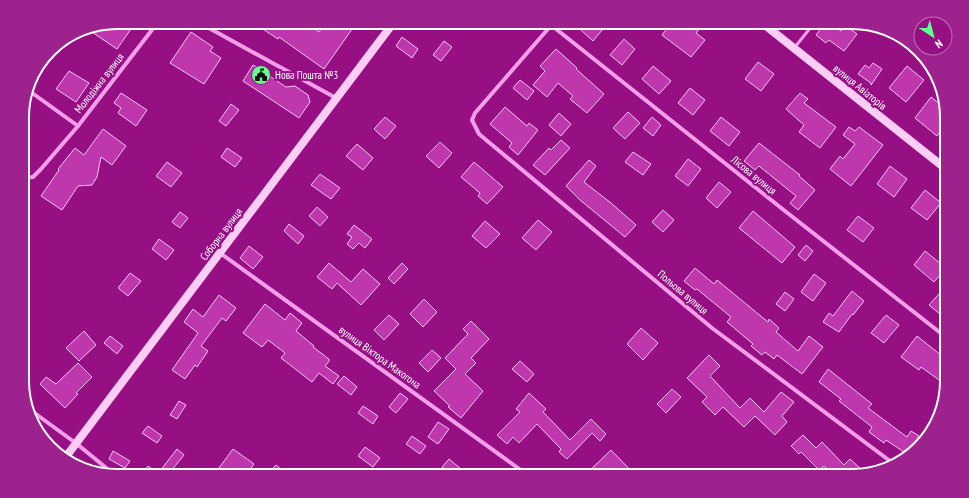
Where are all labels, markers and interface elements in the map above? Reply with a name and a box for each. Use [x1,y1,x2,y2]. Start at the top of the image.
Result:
north arrow [913,16,953,56]
text: N [932,37,945,52]
street label: Молодіжна вулиця [71,50,127,116]
street label: вулиця Авіаторів [830,61,890,113]
public building icon: Нова Пошта №3 [250,64,272,86]
place label: Нова Пошта №3 [275,68,338,82]
street label: Лісова вулиця [728,152,780,198]
street label: Соборна вулиця [197,205,245,263]
street label: Польова вулиця [655,267,711,317]
street label: вулиця Віктора Макогона [336,323,424,391]

